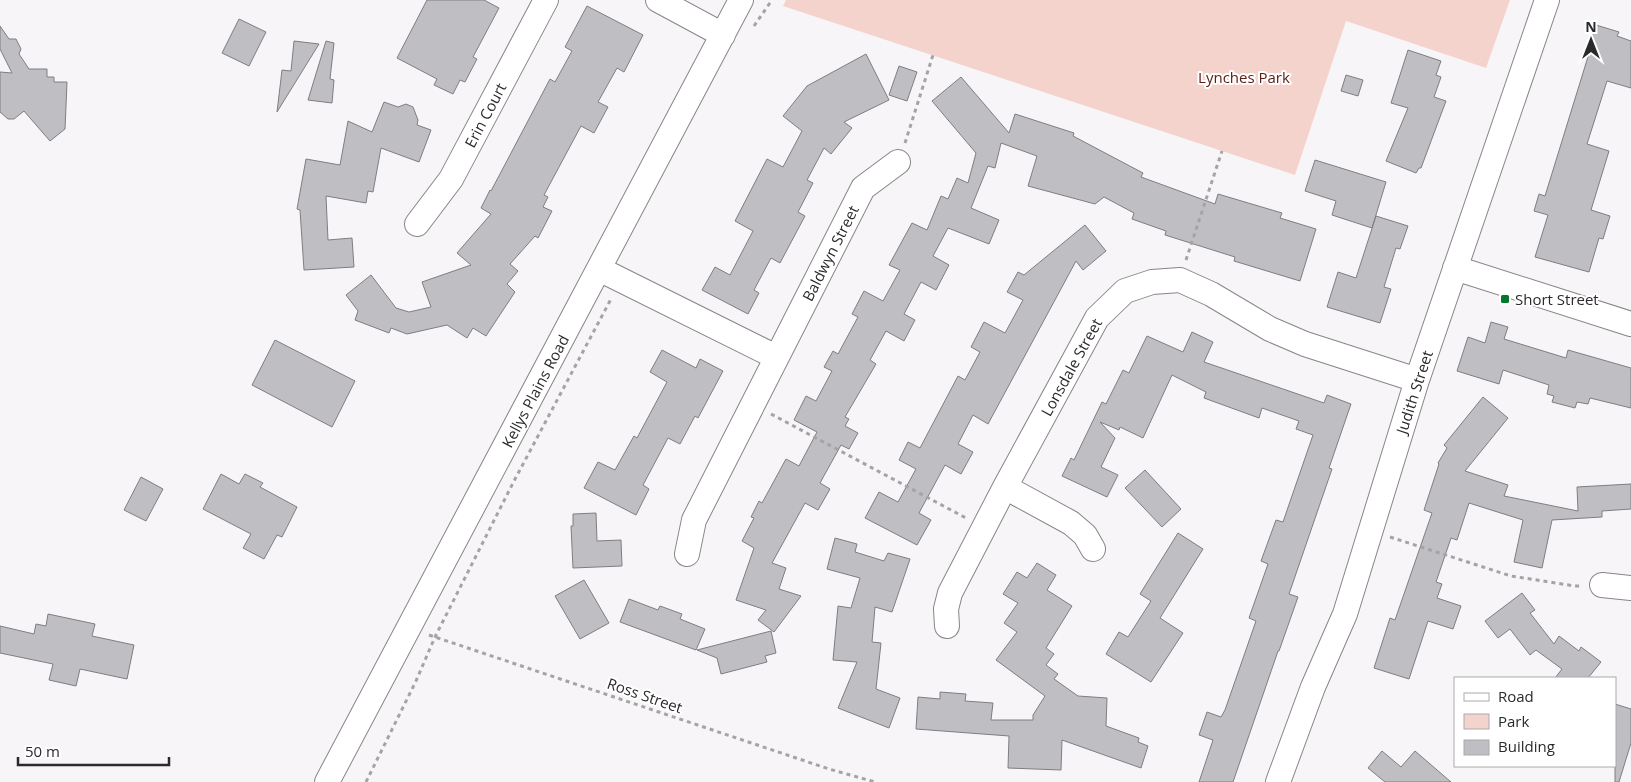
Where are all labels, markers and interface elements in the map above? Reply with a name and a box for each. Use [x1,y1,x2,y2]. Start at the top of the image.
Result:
north arrow [1566,15,1616,65]
text: N [1585,17,1597,36]
park label: Lynches Park [1198,67,1290,87]
street label: Erin Court [460,79,510,151]
street label: Baldwyn Street [797,202,863,304]
place label: Short Street [1515,289,1599,309]
marker: Short Street [1499,293,1511,305]
street label: Lonsdale Street [1036,315,1106,419]
street label: Kellys Plains Road [497,331,573,451]
street label: Judith Street [1391,348,1437,438]
street label: Ross Street [605,673,685,717]
legend [1454,677,1616,767]
text: Road [1498,686,1534,706]
text: Park [1498,711,1529,731]
scale bar [18,734,169,766]
text: Building [1498,736,1555,756]
text: 50 m [25,741,60,761]

